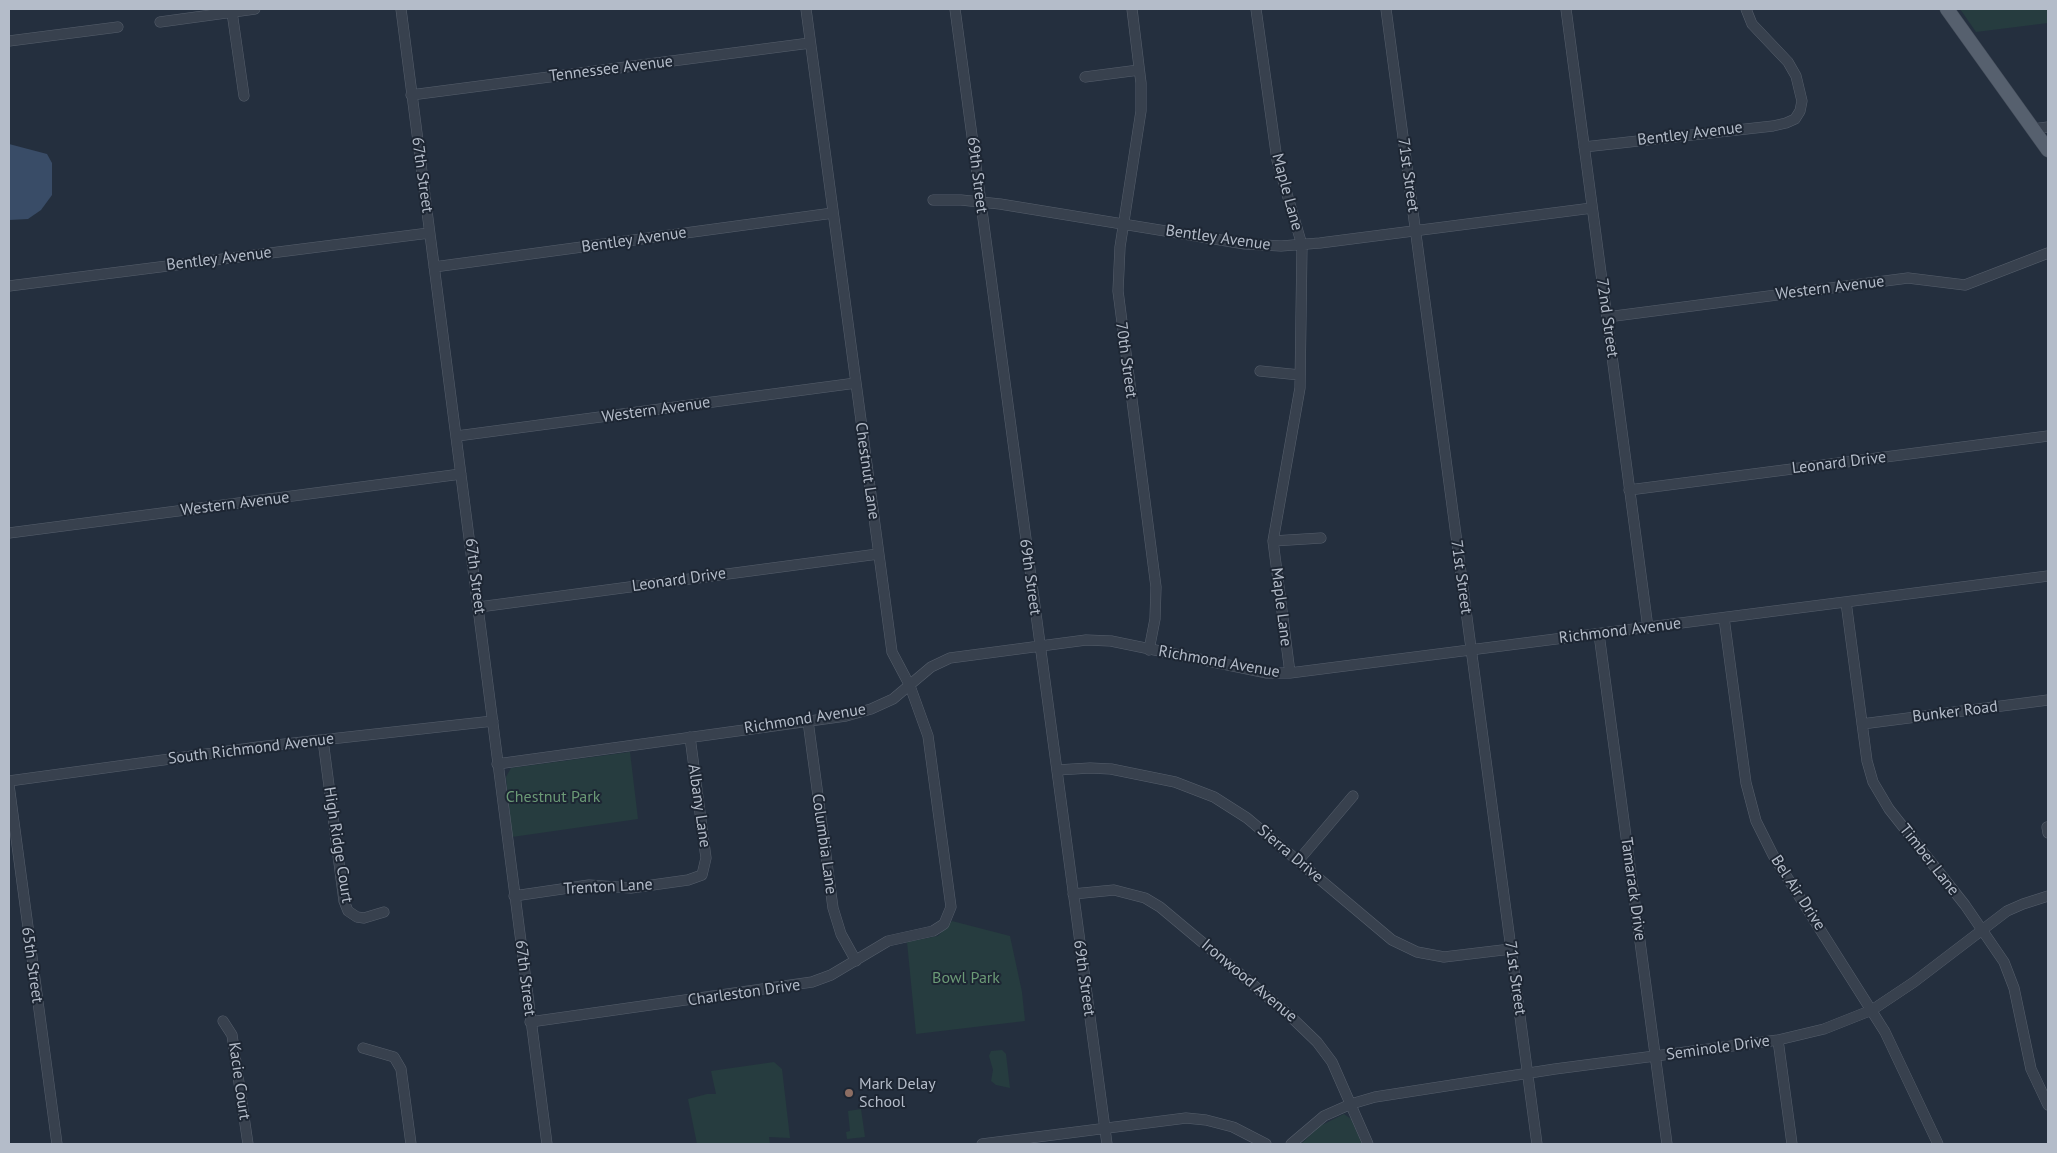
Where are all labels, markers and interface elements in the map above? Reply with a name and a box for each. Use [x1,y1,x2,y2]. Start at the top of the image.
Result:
street label: Tennessee Avenue [548,52,674,86]
street label: Bentley Avenue [1636,118,1744,150]
street label: 67th Street [407,136,437,214]
street label: 69th Street [963,136,991,214]
street label: 71st Street [1393,137,1423,213]
street label: Maple Lane [1267,151,1307,233]
street label: Bentley Avenue [1164,221,1272,255]
street label: Bentley Avenue [580,223,688,257]
street label: Bentley Avenue [165,243,273,275]
street label: Western Avenue [1775,272,1885,304]
street label: 72nd Street [1592,277,1622,359]
street label: 70th Street [1111,321,1141,399]
street label: Western Avenue [601,393,711,427]
street label: Chestnut Lane [851,421,883,521]
street label: Leonard Drive [1791,448,1887,478]
street label: Western Avenue [180,488,290,520]
street label: 67th Street [461,537,489,615]
street label: 69th Street [1015,538,1045,616]
street label: 71st Street [1446,539,1476,615]
street label: Leonard Drive [631,564,727,596]
street label: Maple Lane [1267,567,1295,647]
street label: Richmond Avenue [1558,614,1682,648]
street label: Richmond Avenue [1157,642,1281,682]
street label: Bunker Road [1911,697,1999,727]
street label: Richmond Avenue [743,700,867,738]
street label: South Richmond Avenue [167,729,335,769]
street label: Albany Lane [684,763,714,849]
street label: High Ridge Court [319,786,357,904]
park label: Chestnut Park [506,787,600,807]
street label: Columbia Lane [807,792,841,896]
street label: Timber Lane [1895,820,1963,900]
street label: Sierra Drive [1253,821,1327,887]
street label: Tamarack Drive [1616,836,1650,942]
street label: Bel Air Drive [1767,852,1829,934]
street label: Trenton Lane [563,875,653,899]
street label: 65th Street [17,926,47,1004]
street label: Ironwood Avenue [1197,935,1301,1027]
street label: 67th Street [511,939,539,1017]
street label: 69th Street [1069,939,1099,1017]
street label: 71st Street [1500,940,1530,1016]
park label: Bowl Park [932,968,1000,988]
street label: Charleston Drive [686,976,802,1010]
street label: Seminole Drive [1665,1031,1771,1065]
street label: Kacie Court [224,1041,254,1121]
place label: Mark Delay School [859,1074,936,1112]
marker: Mark Delay School [843,1087,855,1099]

